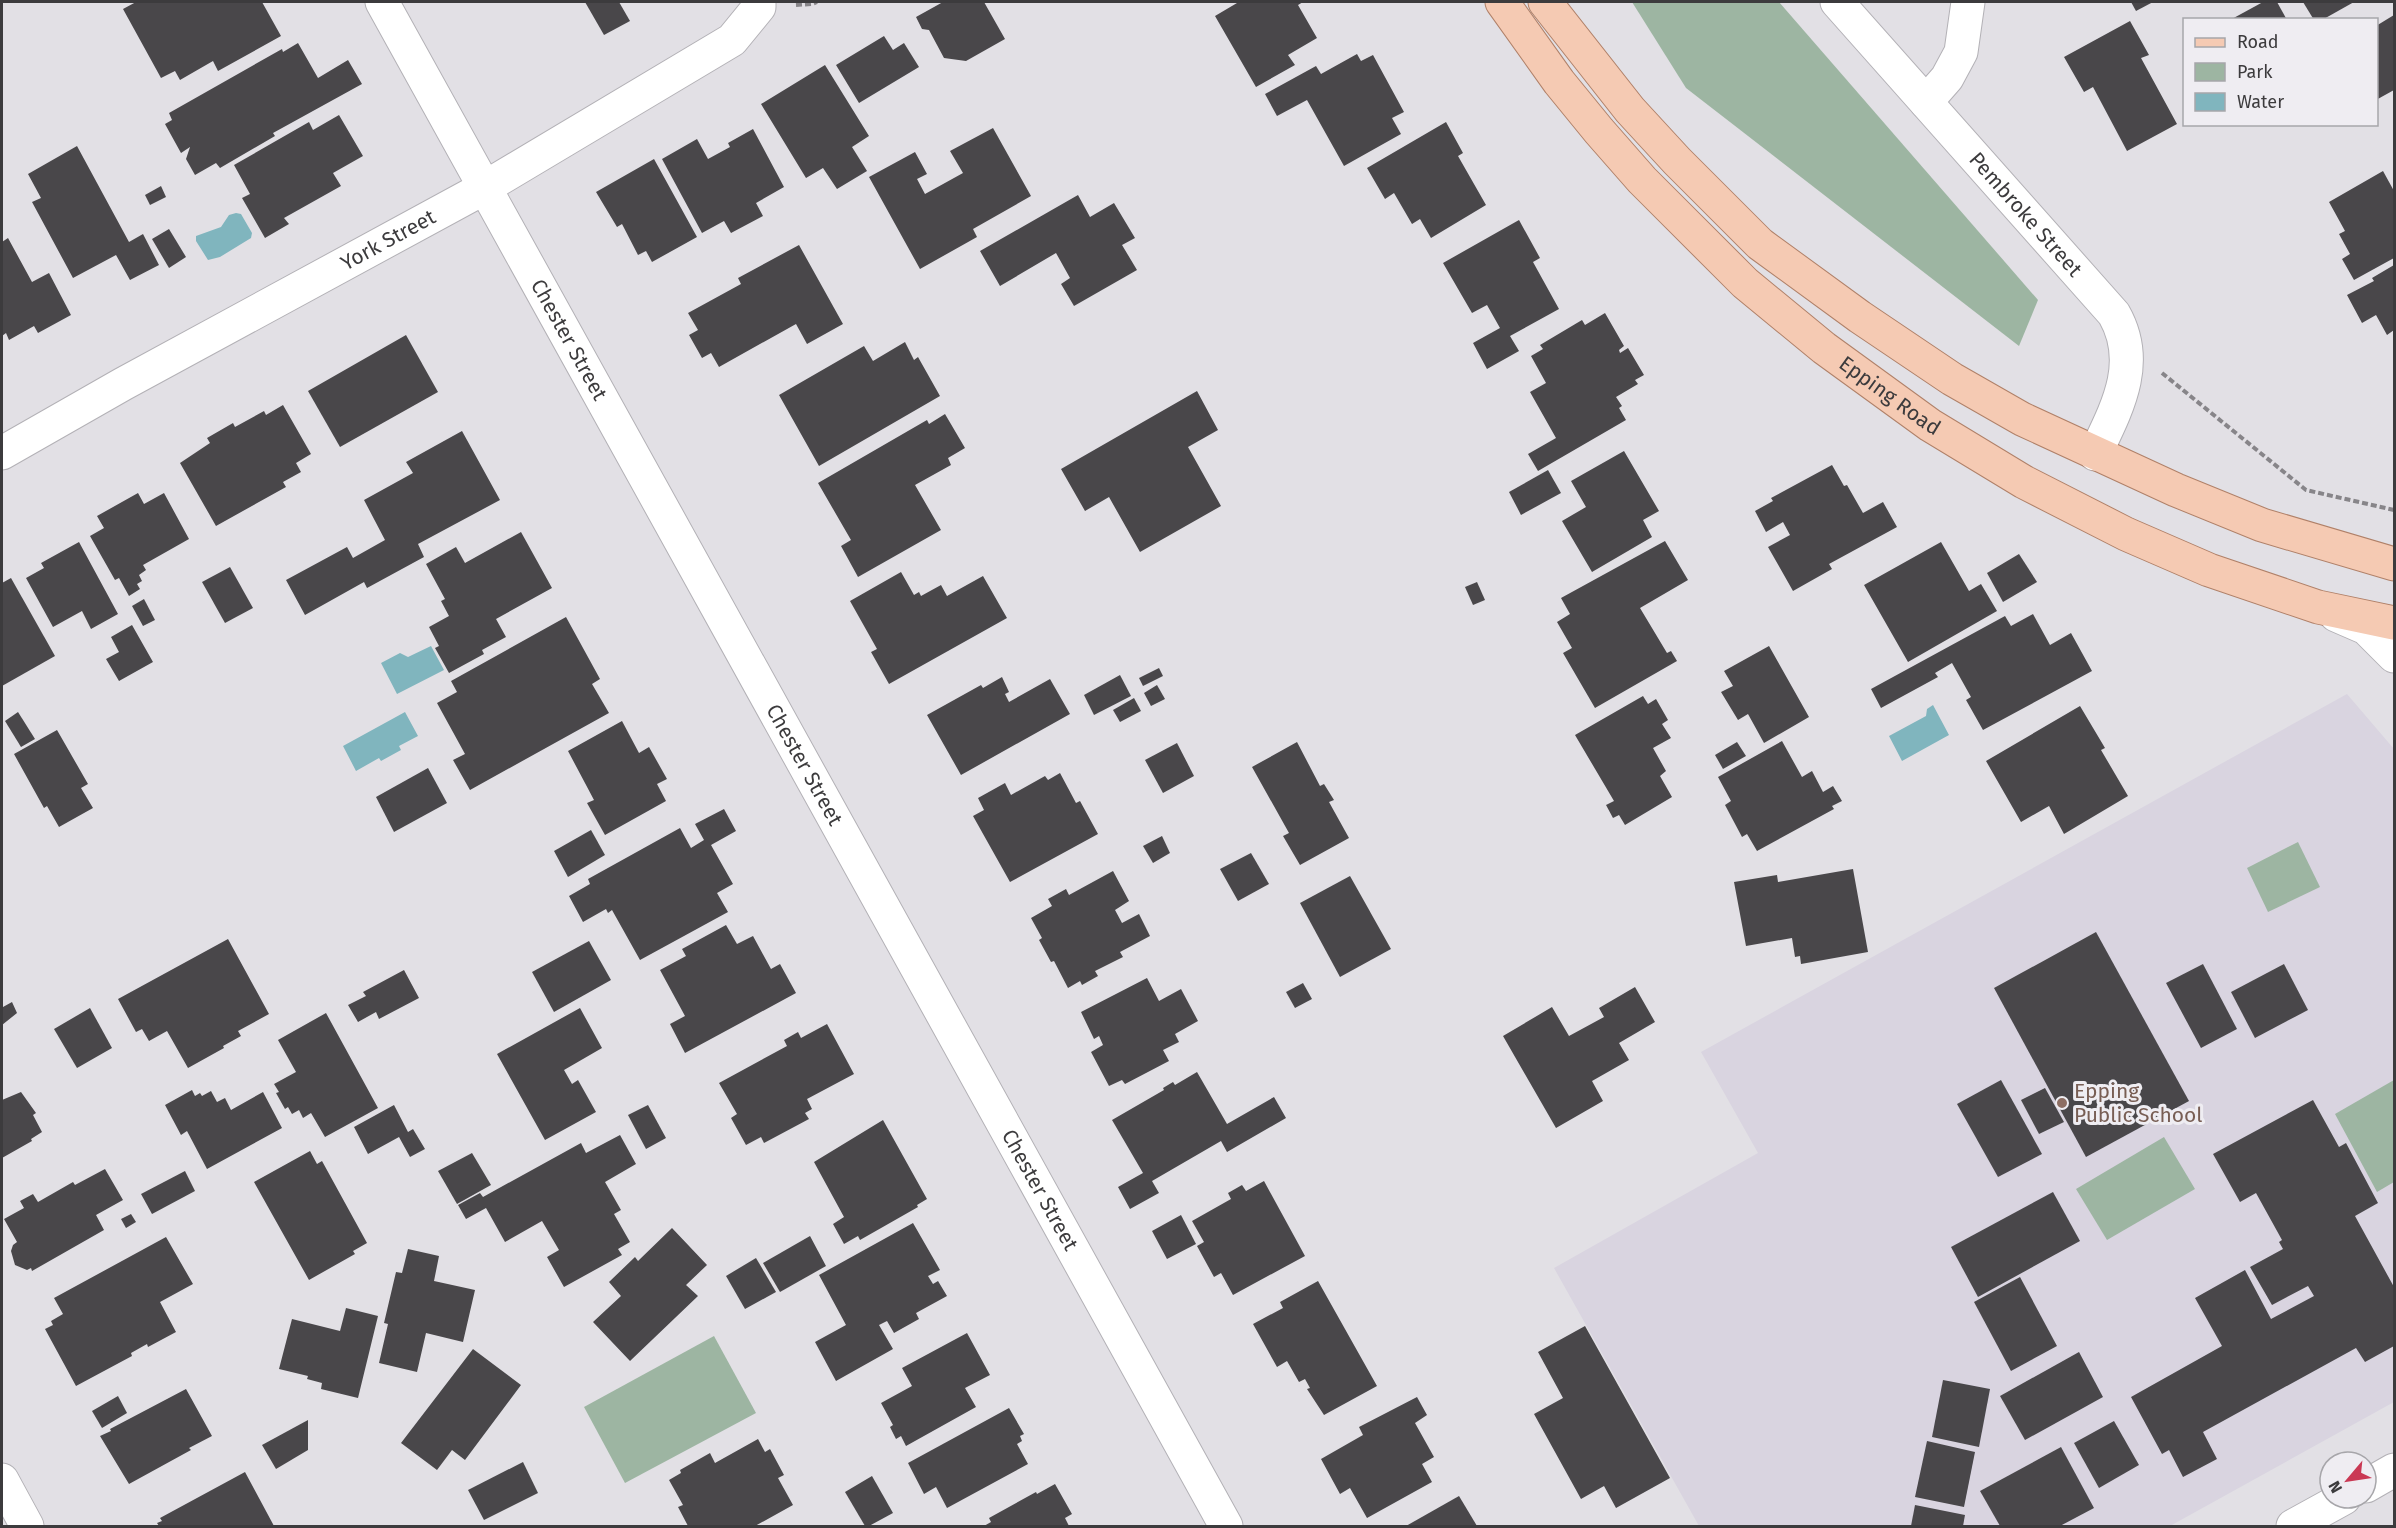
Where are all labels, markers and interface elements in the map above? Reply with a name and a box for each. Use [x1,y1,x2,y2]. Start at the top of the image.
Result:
legend [2183,18,2378,126]
text: Road [2237,31,2279,53]
text: Park [2237,61,2273,83]
text: Water [2237,91,2284,113]
street label: Pembroke Street [1963,147,2088,282]
street label: York Street [336,204,440,276]
street label: Chester Street [525,275,613,405]
street label: Epping Road [1834,350,1945,441]
street label: Chester Street [760,700,849,830]
place label: Epping Public School [2074,1078,2202,1128]
marker: Epping Public School [2055,1096,2069,1110]
street label: Chester Street [996,1125,1084,1256]
north arrow [2318,1450,2378,1510]
text: N [2324,1478,2346,1496]

